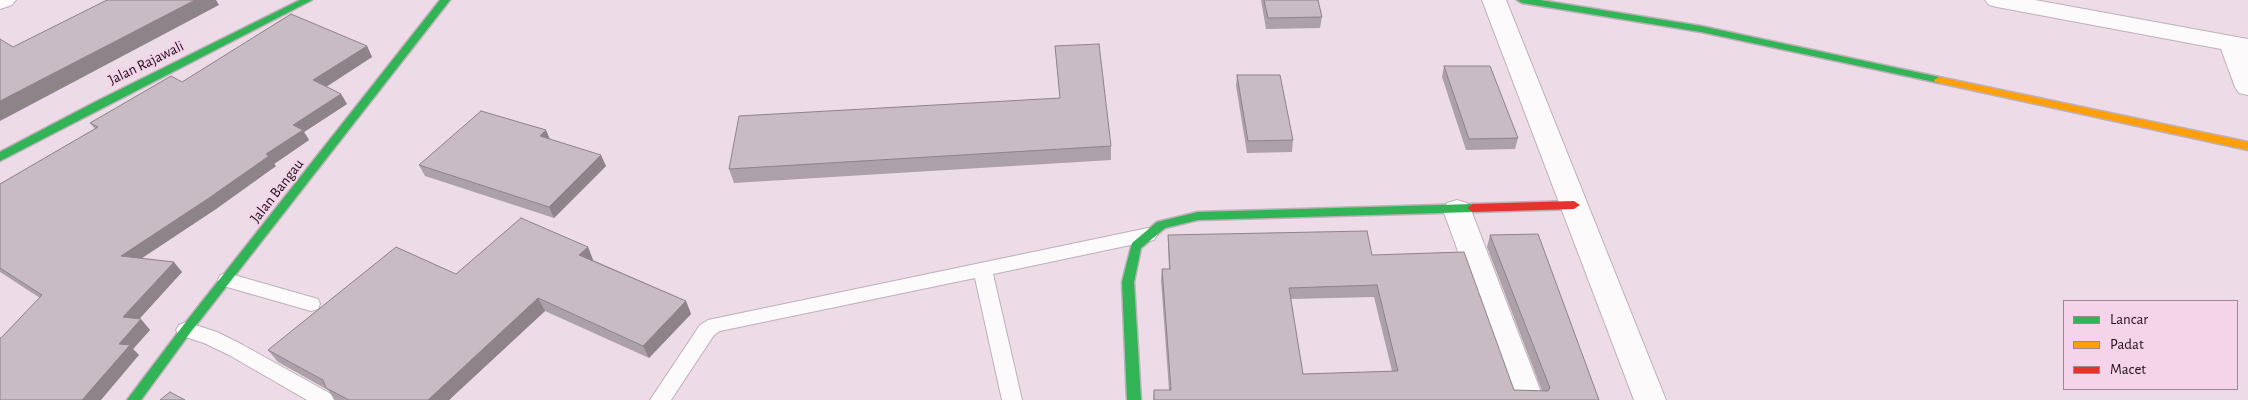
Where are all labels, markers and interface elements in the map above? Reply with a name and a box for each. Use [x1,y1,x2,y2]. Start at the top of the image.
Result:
street label: Jalan Rajawali [105,37,187,89]
street label: Jalan Bangau [246,155,308,227]
legend [2063,300,2238,390]
text: Lancar [2110,312,2148,327]
text: Padat [2110,337,2144,352]
text: Macet [2110,362,2146,377]

